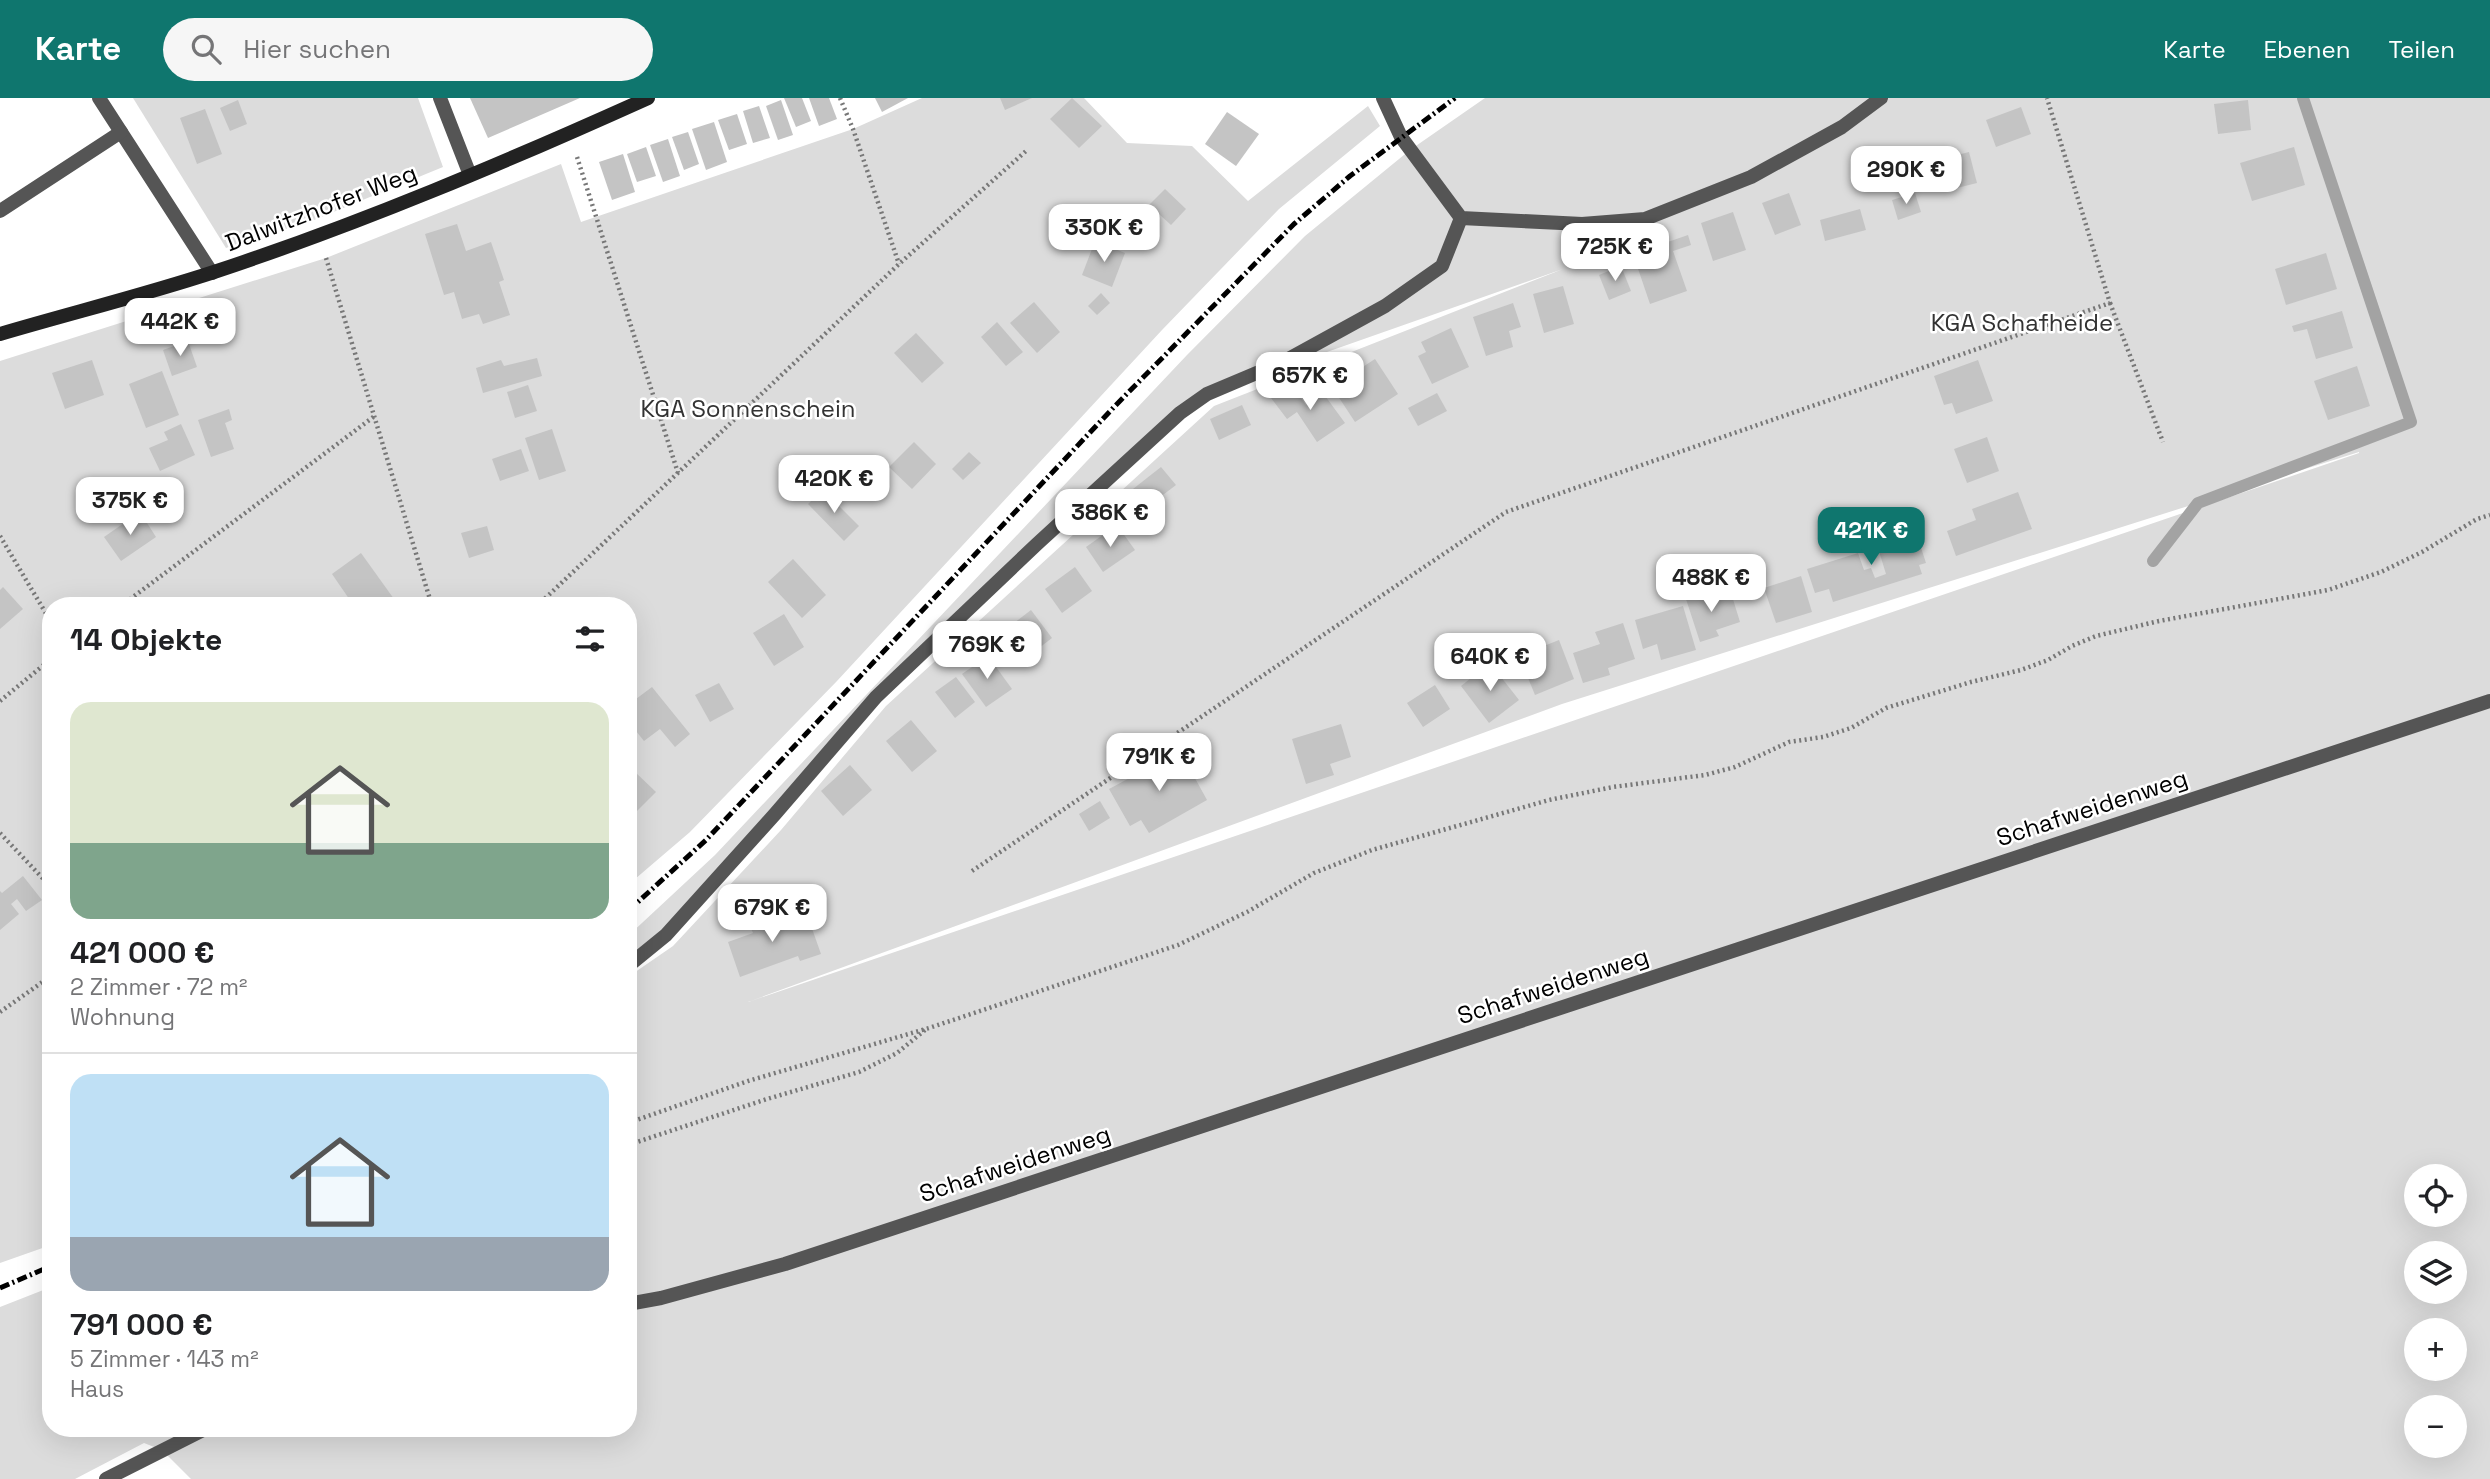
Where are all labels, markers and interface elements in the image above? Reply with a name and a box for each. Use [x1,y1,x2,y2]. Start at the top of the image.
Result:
search box [163,18,653,81]
text: Karte [35,28,121,70]
icon: search [187,30,225,68]
text: Hier suchen [243,32,391,66]
text: Karte [2163,34,2226,65]
text: Ebenen [2264,34,2350,65]
text: Teilen [2388,34,2455,65]
pin: 290K € [1849,146,1963,206]
text: 290K € [1867,154,1945,184]
street label: Dalwitzhofer Weg [221,157,421,258]
pin: 330K € [1047,204,1161,264]
text: 330K € [1065,212,1143,242]
pin: 725K € [1558,223,1672,283]
text: 725K € [1577,231,1653,261]
pin: 442K € [123,299,237,358]
text: 442K € [141,306,219,336]
park label: KGA Schafheide [1931,307,2113,338]
pin: 657K € [1253,352,1367,412]
text: 657K € [1272,360,1348,390]
park label: KGA Sonnenschein [640,393,856,424]
pin: 420K € [777,456,891,515]
text: 420K € [794,463,874,493]
pin: 375K € [73,478,187,537]
text: 375K € [92,485,168,515]
pin: 386K € [1053,490,1167,549]
text: 386K € [1071,497,1149,527]
pin: 421K € [1814,508,1928,567]
text: 421K € [1834,515,1908,545]
pin: 488K € [1654,554,1768,614]
text: 488K € [1672,562,1750,592]
text: 14 Objekte [70,620,222,659]
icon: filters [571,620,609,658]
pin: 769K € [930,622,1044,681]
text: 769K € [949,629,1025,659]
pin: 640K € [1433,634,1547,693]
text: 640K € [1450,641,1530,671]
pin: 791K € [1102,734,1216,793]
text: 791K € [1122,741,1196,771]
icon: home [277,747,403,873]
street label: Schafweidenweg [1992,762,2191,853]
pin: 679K € [715,884,829,944]
text: 679K € [734,892,810,922]
text: 421 000 € [70,933,214,972]
street label: Schafweidenweg [1453,940,1652,1031]
text: 2 Zimmer · 72 m² [70,972,247,1002]
text: Wohnung [70,1002,175,1032]
street label: Schafweidenweg [915,1118,1114,1209]
icon: home [277,1119,403,1245]
map controls [2404,1164,2467,1458]
button: locate [2404,1164,2467,1227]
button: layers [2404,1241,2467,1304]
text: 791 000 € [70,1305,213,1344]
button: + [2404,1318,2467,1381]
text: 5 Zimmer · 143 m² [70,1344,259,1374]
text: Haus [70,1374,124,1404]
button: − [2404,1395,2467,1458]

